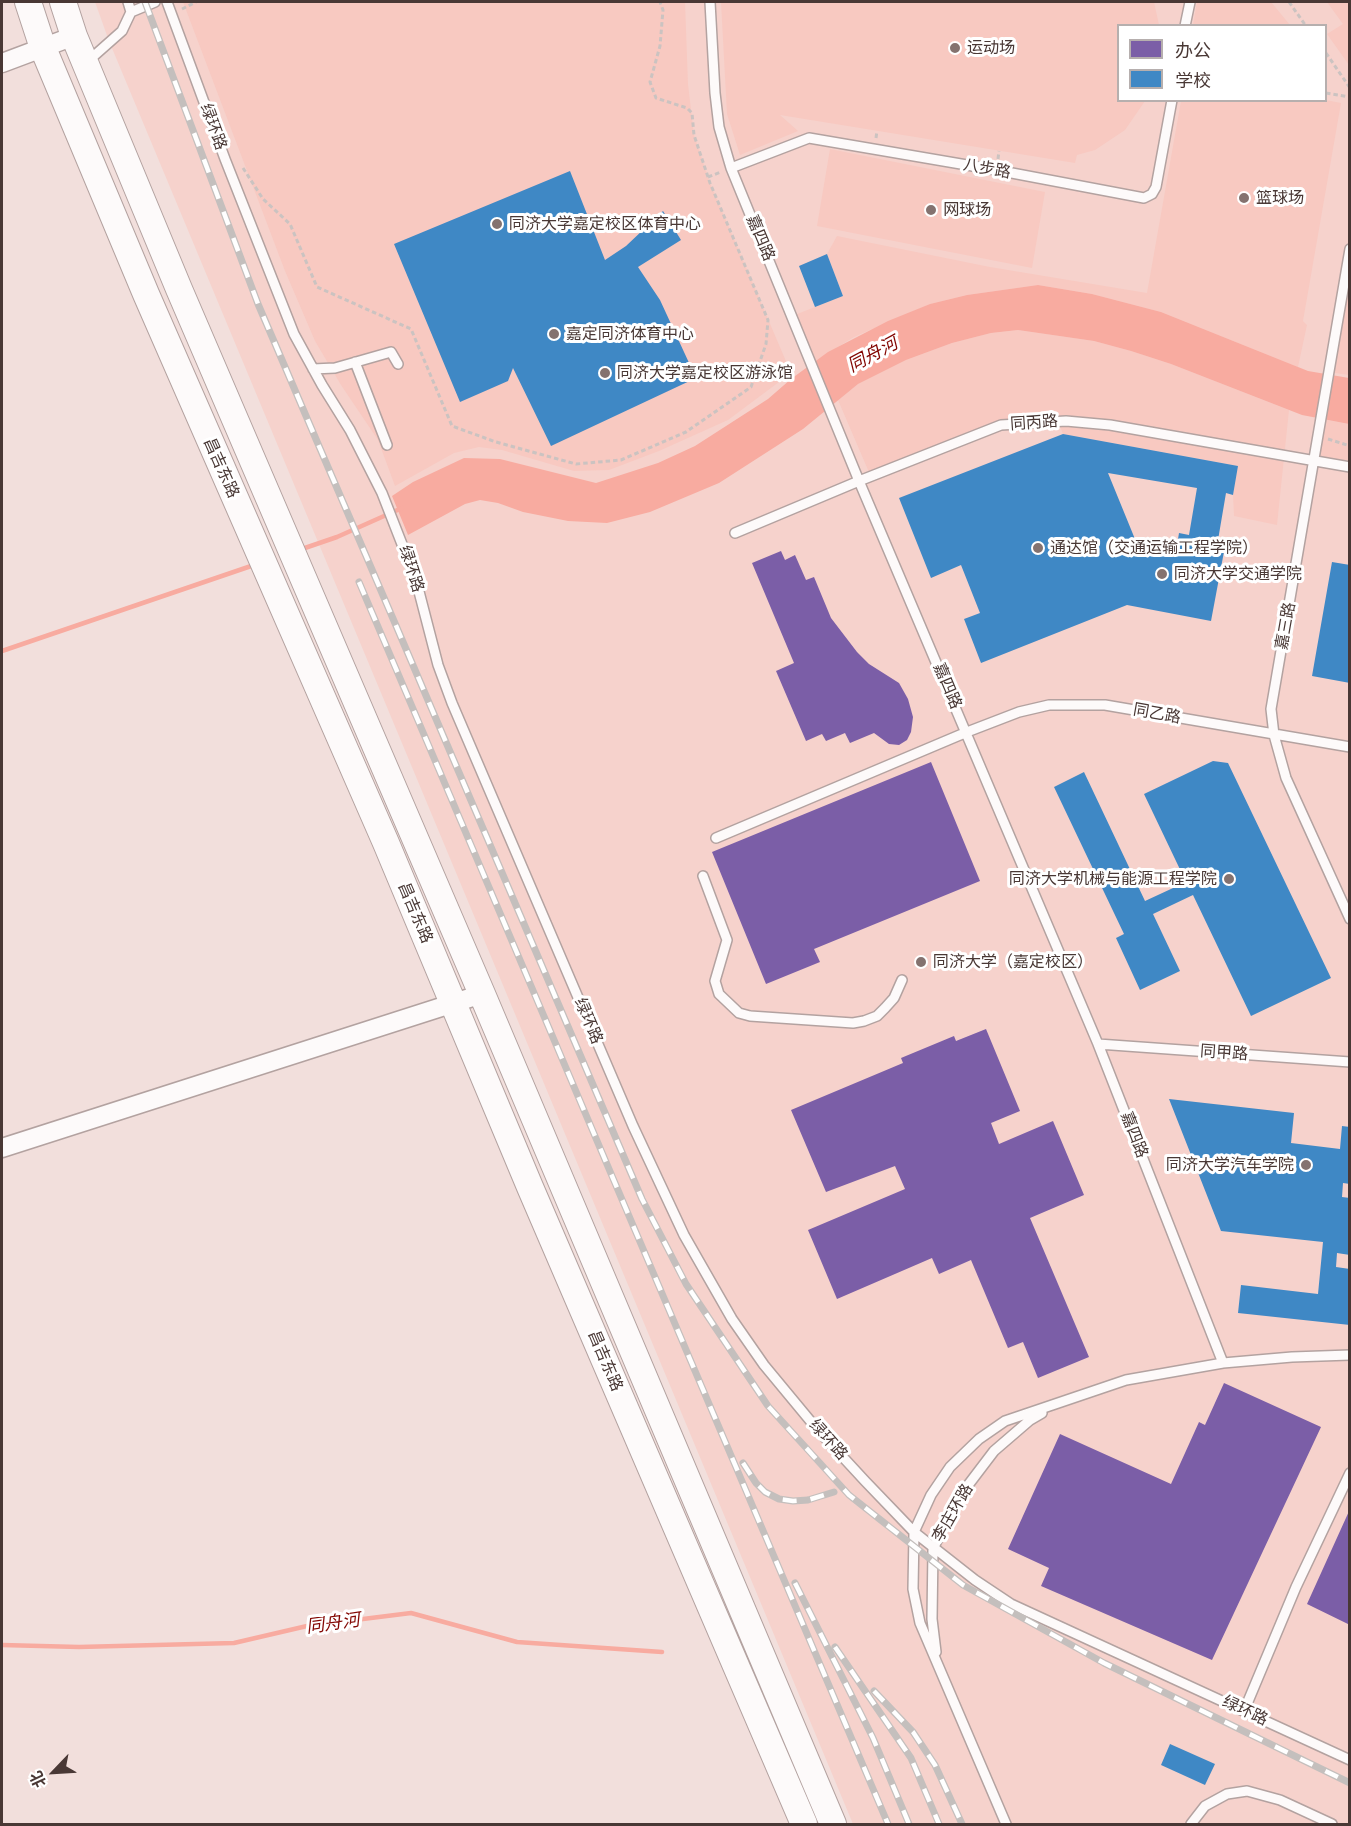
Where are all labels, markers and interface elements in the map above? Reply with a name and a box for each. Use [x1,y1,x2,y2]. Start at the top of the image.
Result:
legend [1117,24,1327,102]
place label: 运动场 [967,38,1015,58]
text: 办公 [1175,39,1211,62]
marker: 运动场 [948,41,962,55]
text: 学校 [1175,69,1211,92]
street label: 绿环路 [196,101,230,153]
street label: 八步路 [962,155,1012,183]
place label: 篮球场 [1256,188,1304,208]
marker: 篮球场 [1237,191,1251,205]
place label: 网球场 [943,200,991,220]
marker: 网球场 [924,203,938,217]
street label: 嘉四路 [742,212,778,264]
place label: 同济大学嘉定校区体育中心 [509,214,701,234]
marker: 同济大学嘉定校区体育中心 [490,217,504,231]
place label: 嘉定同济体育中心 [566,324,694,344]
marker: 嘉定同济体育中心 [547,327,561,341]
water label: 同舟河 [844,333,902,377]
place label: 同济大学嘉定校区游泳馆 [617,363,793,383]
marker: 同济大学嘉定校区游泳馆 [598,366,612,380]
street label: 同丙路 [1009,412,1059,434]
street label: 昌吉东路 [199,435,243,501]
place label: 通达馆（交通运输工程学院） [1050,538,1258,558]
marker: 通达馆（交通运输工程学院） [1031,541,1045,555]
street label: 绿环路 [394,543,428,595]
place label: 同济大学交通学院 [1174,564,1302,584]
marker: 同济大学交通学院 [1155,567,1169,581]
street label: 嘉三路 [1272,601,1300,651]
street label: 嘉四路 [929,660,965,712]
street label: 同乙路 [1132,700,1182,728]
place label: 同济大学机械与能源工程学院 [1009,869,1217,889]
marker: 同济大学机械与能源工程学院 [1222,872,1236,886]
street label: 昌吉东路 [394,880,436,946]
place label: 同济大学（嘉定校区） [933,952,1093,972]
marker: 同济大学（嘉定校区） [914,955,928,969]
street label: 绿环路 [570,995,606,1047]
street label: 同甲路 [1199,1042,1249,1064]
street label: 嘉四路 [1116,1109,1152,1161]
place label: 同济大学汽车学院 [1166,1155,1294,1175]
marker: 同济大学汽车学院 [1299,1158,1313,1172]
street label: 昌吉东路 [584,1328,626,1394]
street label: 绿环路 [805,1416,851,1464]
street label: 李庄环路 [929,1480,977,1546]
water label: 同舟河 [305,1610,361,1638]
street label: 绿环路 [1219,1692,1271,1730]
north arrow [24,1742,84,1802]
text: 北 [25,1768,50,1791]

